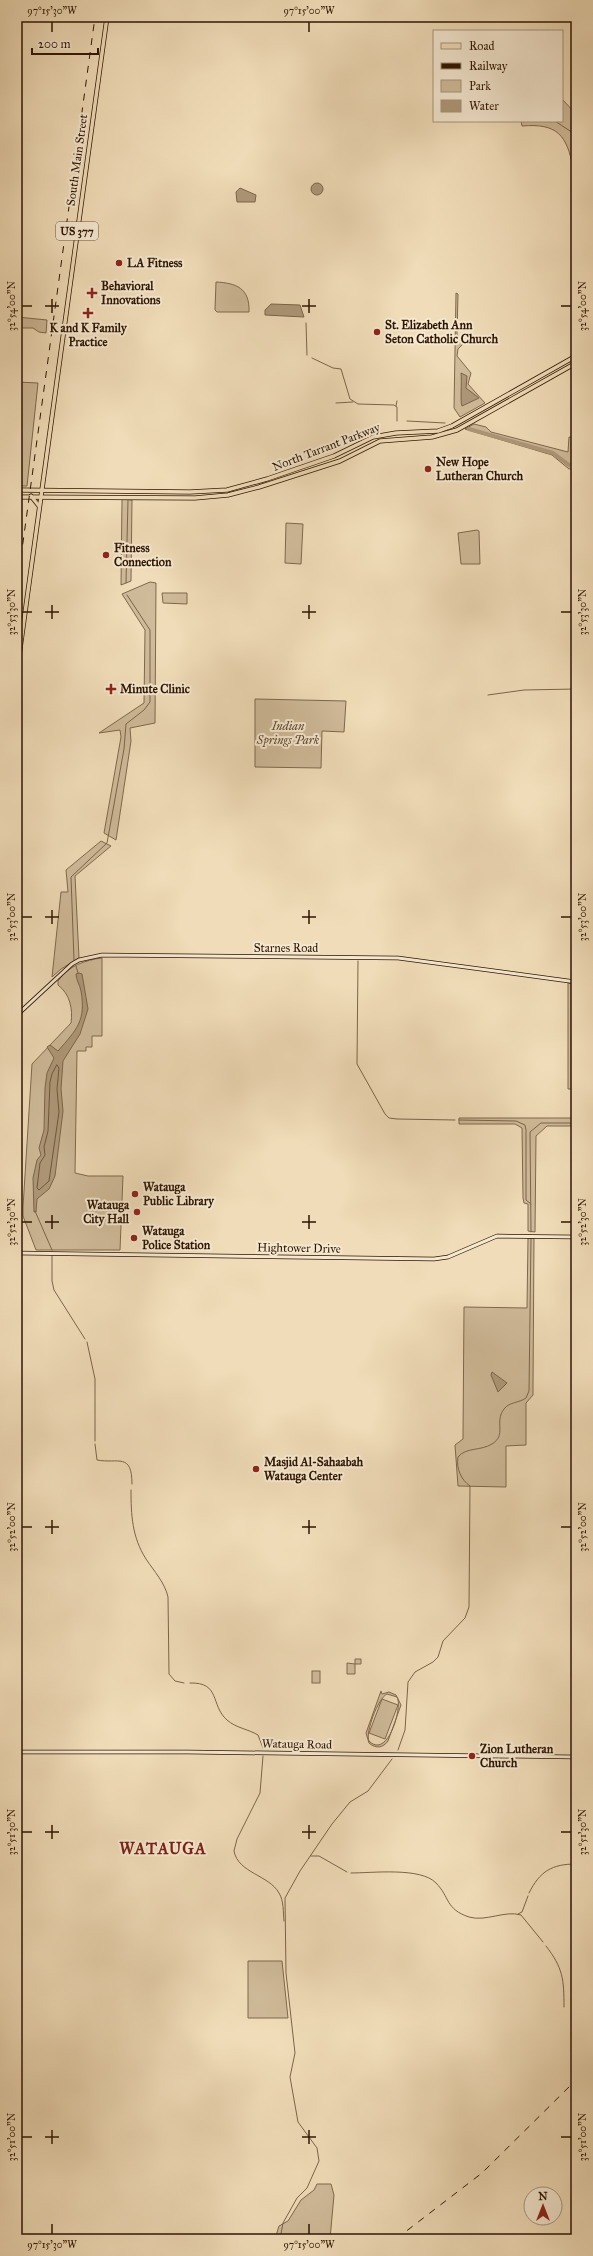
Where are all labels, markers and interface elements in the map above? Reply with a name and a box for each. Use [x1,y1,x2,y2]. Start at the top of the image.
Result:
text: 97°15'30"W [27,5,77,17]
text: 97°15'00"W [283,5,335,17]
scale bar [32,30,98,56]
legend [433,30,563,122]
text: 200 m [38,37,71,51]
text: Road [469,39,495,53]
text: Railway [469,59,508,73]
text: Park [469,79,491,93]
text: Water [469,99,499,113]
street label: South Main Street [64,112,90,207]
road number: US 377 [56,222,98,240]
place label: LA Fitness [127,256,183,270]
marker: LA Fitness [114,258,124,268]
place label: Behavioral Innovations [101,279,161,307]
text: 32°54'00"N [6,281,18,331]
text: 32°54'00"N [577,281,589,331]
marker: Behavioral Innovations [86,287,98,299]
marker: K and K Family Practice [82,307,94,319]
place label: St. Elizabeth Ann Seton Catholic Church [385,318,498,346]
place label: K and K Family Practice [49,321,128,349]
marker: St. Elizabeth Ann Seton Catholic Church [372,327,382,337]
street label: North Tarrant Parkway [270,420,382,474]
place label: New Hope Lutheran Church [436,455,523,483]
marker: New Hope Lutheran Church [423,464,433,474]
place label: Fitness Connection [114,541,172,569]
marker: Fitness Connection [101,550,111,560]
text: 32°53'30"N [6,588,18,635]
text: 32°53'30"N [577,588,589,635]
place label: Minute Clinic [120,682,190,696]
marker: Minute Clinic [105,683,117,695]
park label: Indian Springs Park [256,719,320,748]
text: 32°53'00"N [6,892,18,941]
text: 32°53'00"N [577,892,589,941]
street label: Starnes Road [254,941,318,955]
place label: Watauga Public Library [143,1180,215,1209]
marker: Watauga Public Library [130,1189,140,1199]
text: 32°52'30"N [6,1198,18,1246]
place label: Watauga City Hall [83,1198,130,1227]
text: 32°52'30"N [577,1198,589,1246]
marker: Watauga City Hall [132,1207,142,1217]
place label: Watauga Police Station [142,1224,211,1252]
marker: Watauga Police Station [129,1233,139,1243]
street label: Hightower Drive [257,1240,341,1257]
place label: Masjid Al-Sahaabah Watauga Center [264,1455,364,1484]
marker: Masjid Al-Sahaabah Watauga Center [251,1464,261,1474]
text: 32°52'00"N [6,1502,18,1552]
text: 32°52'00"N [577,1502,589,1552]
street label: Watauga Road [262,1736,332,1753]
place label: Zion Lutheran Church [480,1742,554,1770]
marker: Zion Lutheran Church [467,1751,477,1761]
text: 32°51'30"N [6,1808,18,1855]
text: 32°51'30"N [577,1808,589,1855]
district label: WATAUGA [119,1839,207,1858]
text: 32°51'00"N [6,2112,18,2161]
text: 32°51'00"N [577,2112,589,2161]
north arrow [523,2186,563,2226]
text: N [538,2190,548,2203]
text: 97°15'30"W [27,2239,77,2251]
text: 97°15'00"W [283,2239,335,2251]

